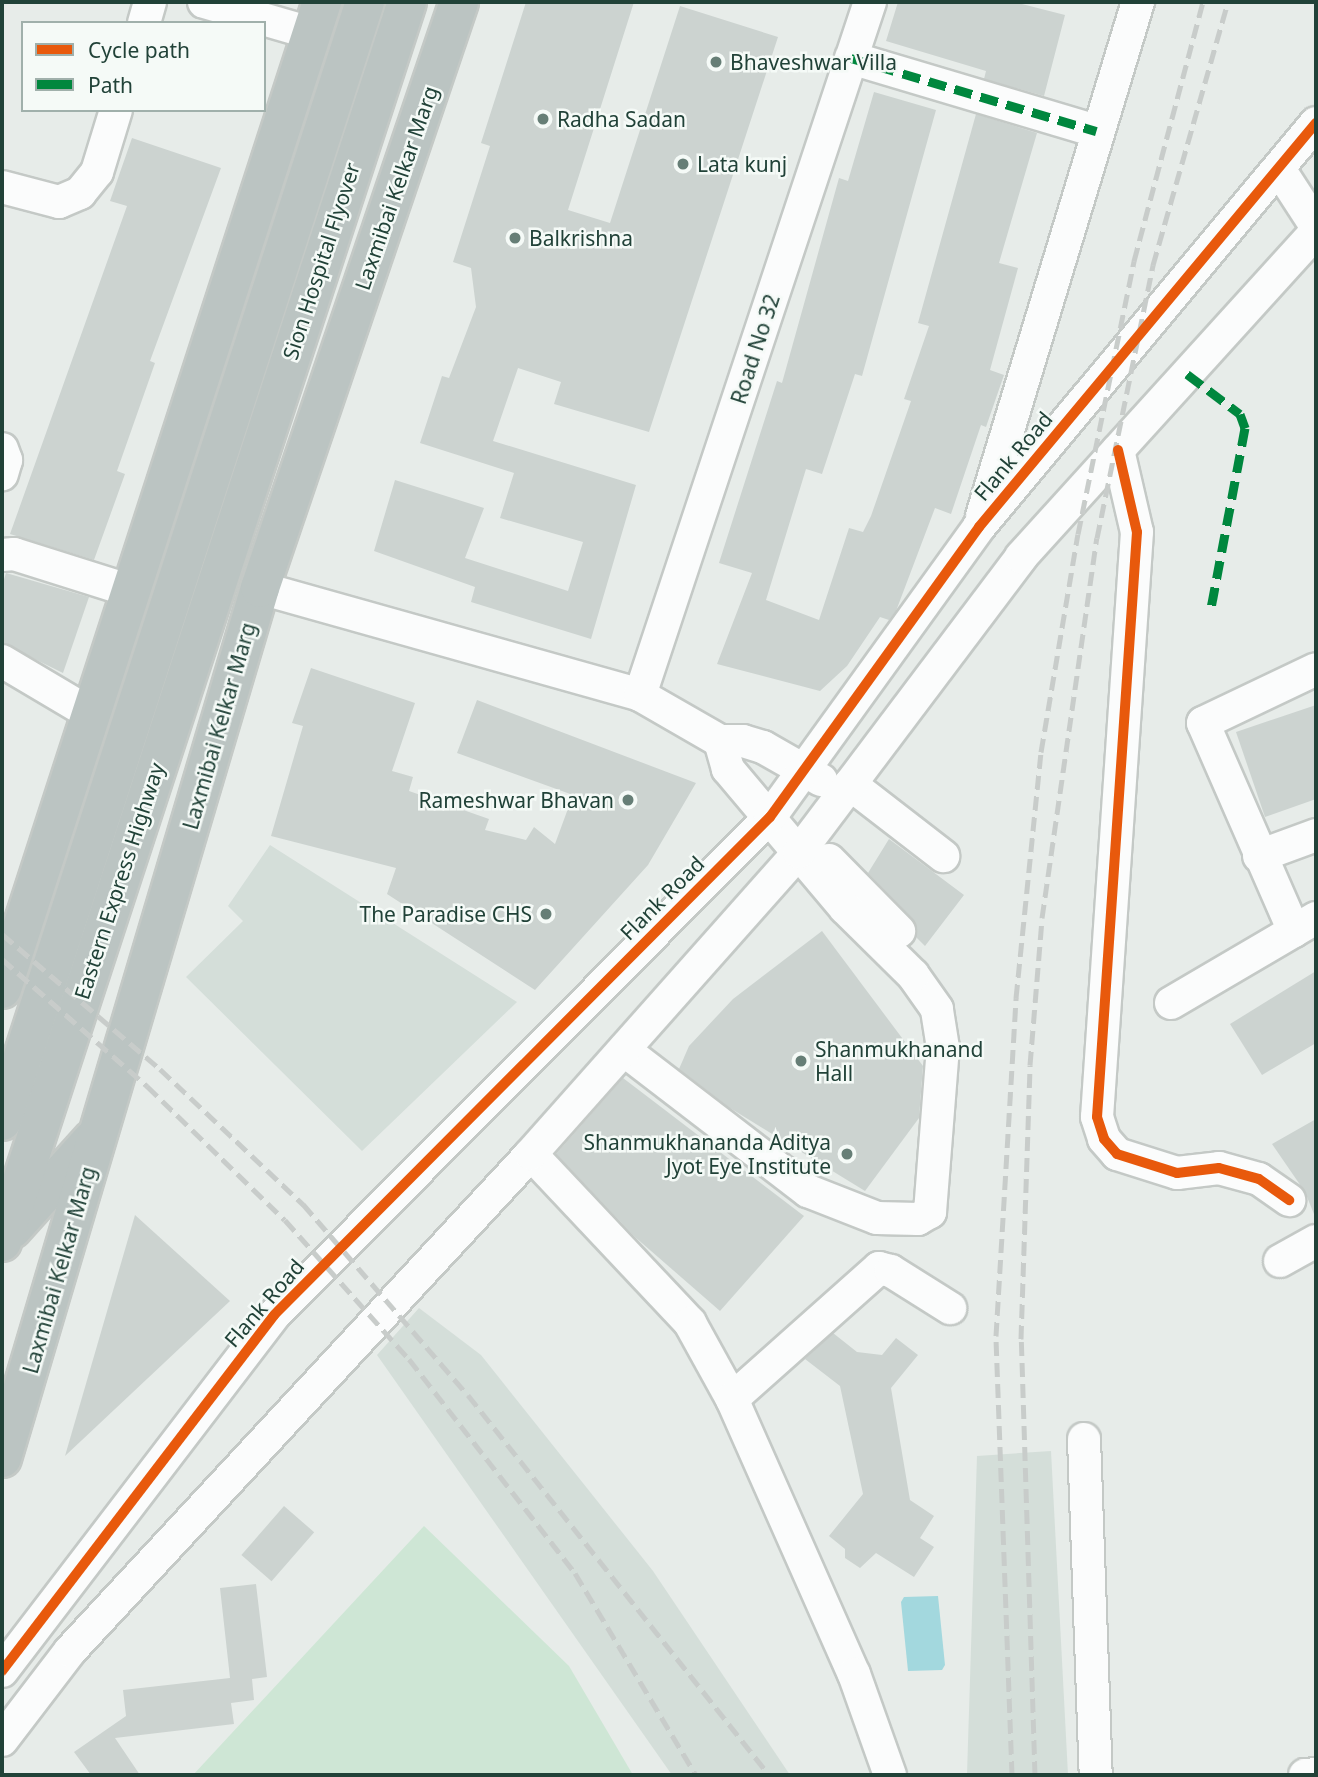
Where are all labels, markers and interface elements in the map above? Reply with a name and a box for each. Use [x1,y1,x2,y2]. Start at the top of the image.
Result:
legend [21,21,266,112]
text: Cycle path [88,36,190,64]
place label: Bhaveshwar Villa [730,49,897,75]
marker: Bhaveshwar Villa [708,54,724,70]
text: Path [88,71,133,99]
street label: Laxmibai Kelkar Marg [349,83,443,293]
place label: Radha Sadan [557,106,686,132]
marker: Radha Sadan [535,111,551,127]
place label: Lata kunj [697,151,787,177]
marker: Lata kunj [675,156,691,172]
street label: Sion Hospital Flyover [277,159,365,363]
place label: Balkrishna [529,225,633,251]
marker: Balkrishna [507,230,523,246]
street label: Road No 32 [725,291,785,407]
street label: Flank Road [969,406,1057,506]
street label: Laxmibai Kelkar Marg [177,620,261,832]
street label: Eastern Express Highway [69,760,169,1002]
place label: Rameshwar Bhavan [418,787,614,813]
marker: Rameshwar Bhavan [620,792,636,808]
street label: Flank Road [615,851,709,945]
place label: The Paradise CHS [359,901,532,927]
marker: The Paradise CHS [538,906,554,922]
place label: Shanmukhanand Hall [815,1036,984,1086]
marker: Shanmukhanand Hall [793,1053,809,1069]
place label: Shanmukhananda Aditya Jyot Eye Institute [583,1129,831,1179]
marker: Shanmukhananda Aditya Jyot Eye Institute [837,1144,857,1164]
street label: Laxmibai Kelkar Marg [17,1164,101,1376]
street label: Flank Road [219,1254,309,1352]

